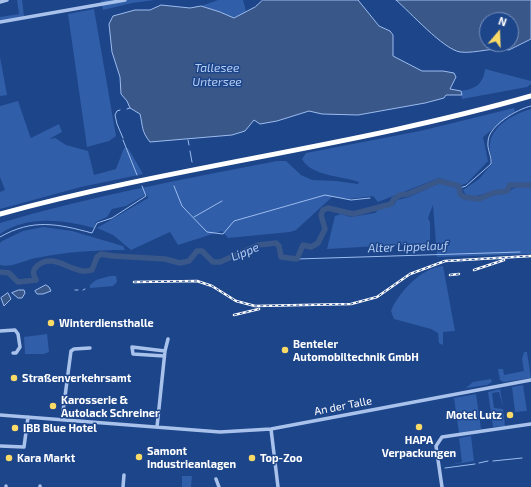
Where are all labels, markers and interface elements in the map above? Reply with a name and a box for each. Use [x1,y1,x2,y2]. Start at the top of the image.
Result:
north arrow [479,12,519,52]
text: N [497,14,509,29]
water label: Tallesee Untersee [192,61,242,89]
water label: Alter Lippelauf [368,238,448,256]
water label: Lippe [229,240,261,264]
place label: Winterdiensthalle [59,316,154,330]
marker: Winterdiensthalle [46,318,56,328]
place label: Benteler Automobiltechnik GmbH [293,337,419,363]
marker: Benteler Automobiltechnik GmbH [280,345,290,355]
place label: Straßenverkehrsamt [22,371,131,385]
marker: Straßenverkehrsamt [9,373,19,383]
place label: Karosserie & Autolack Schreiner [61,393,160,419]
street label: An der Talle [313,394,373,418]
marker: Karosserie & Autolack Schreiner [48,401,58,411]
place label: Motel Lutz [446,408,502,422]
marker: Motel Lutz [505,410,515,420]
place label: IBB Blue Hotel [23,421,97,435]
marker: HAPA Verpackungen [414,422,424,432]
marker: IBB Blue Hotel [10,423,20,433]
place label: HAPA Verpackungen [382,433,456,459]
place label: Samont Industrieanlagen [147,444,236,470]
place label: Kara Markt [17,451,75,465]
place label: Top-Zoo [260,451,303,465]
marker: Samont Industrieanlagen [134,452,144,462]
marker: Kara Markt [4,453,14,463]
marker: Top-Zoo [247,453,257,463]

